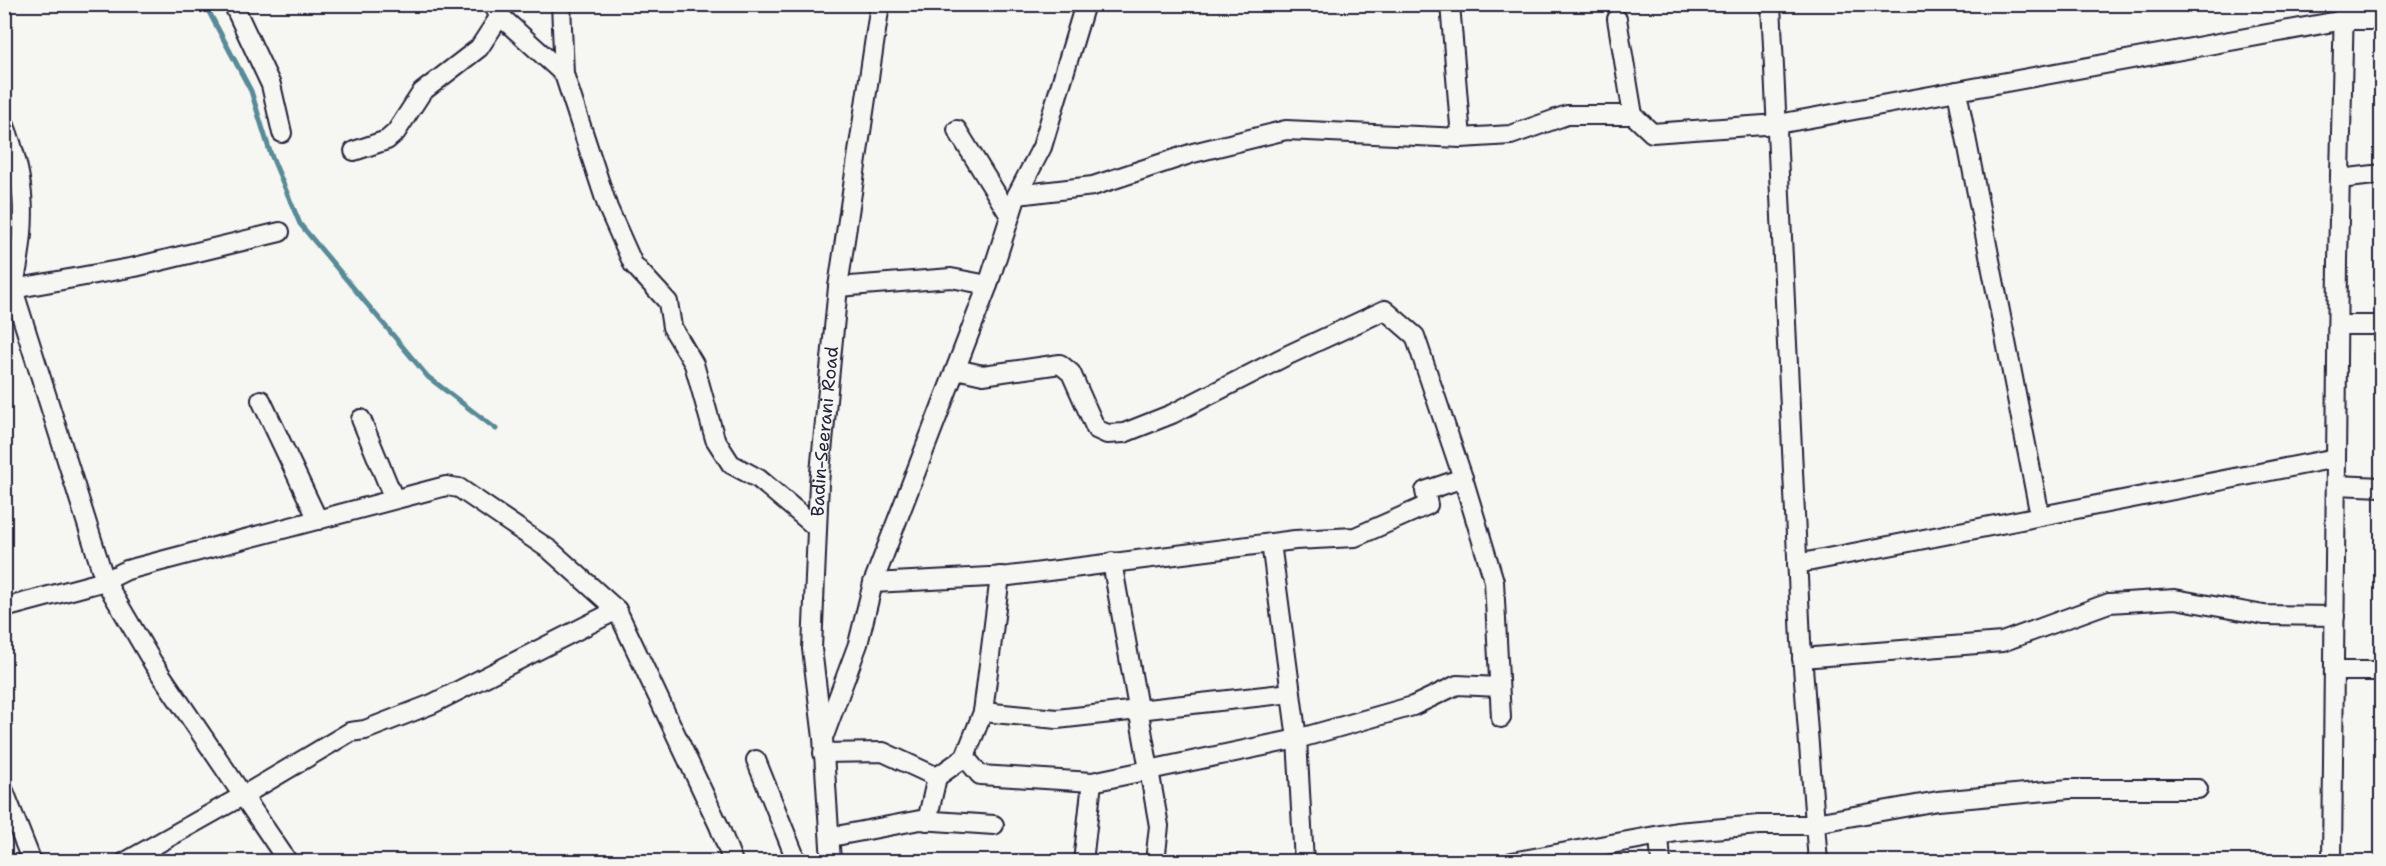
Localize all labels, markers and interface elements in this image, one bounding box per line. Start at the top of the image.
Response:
street label: Badin-Seerani Road [806,345,844,517]

